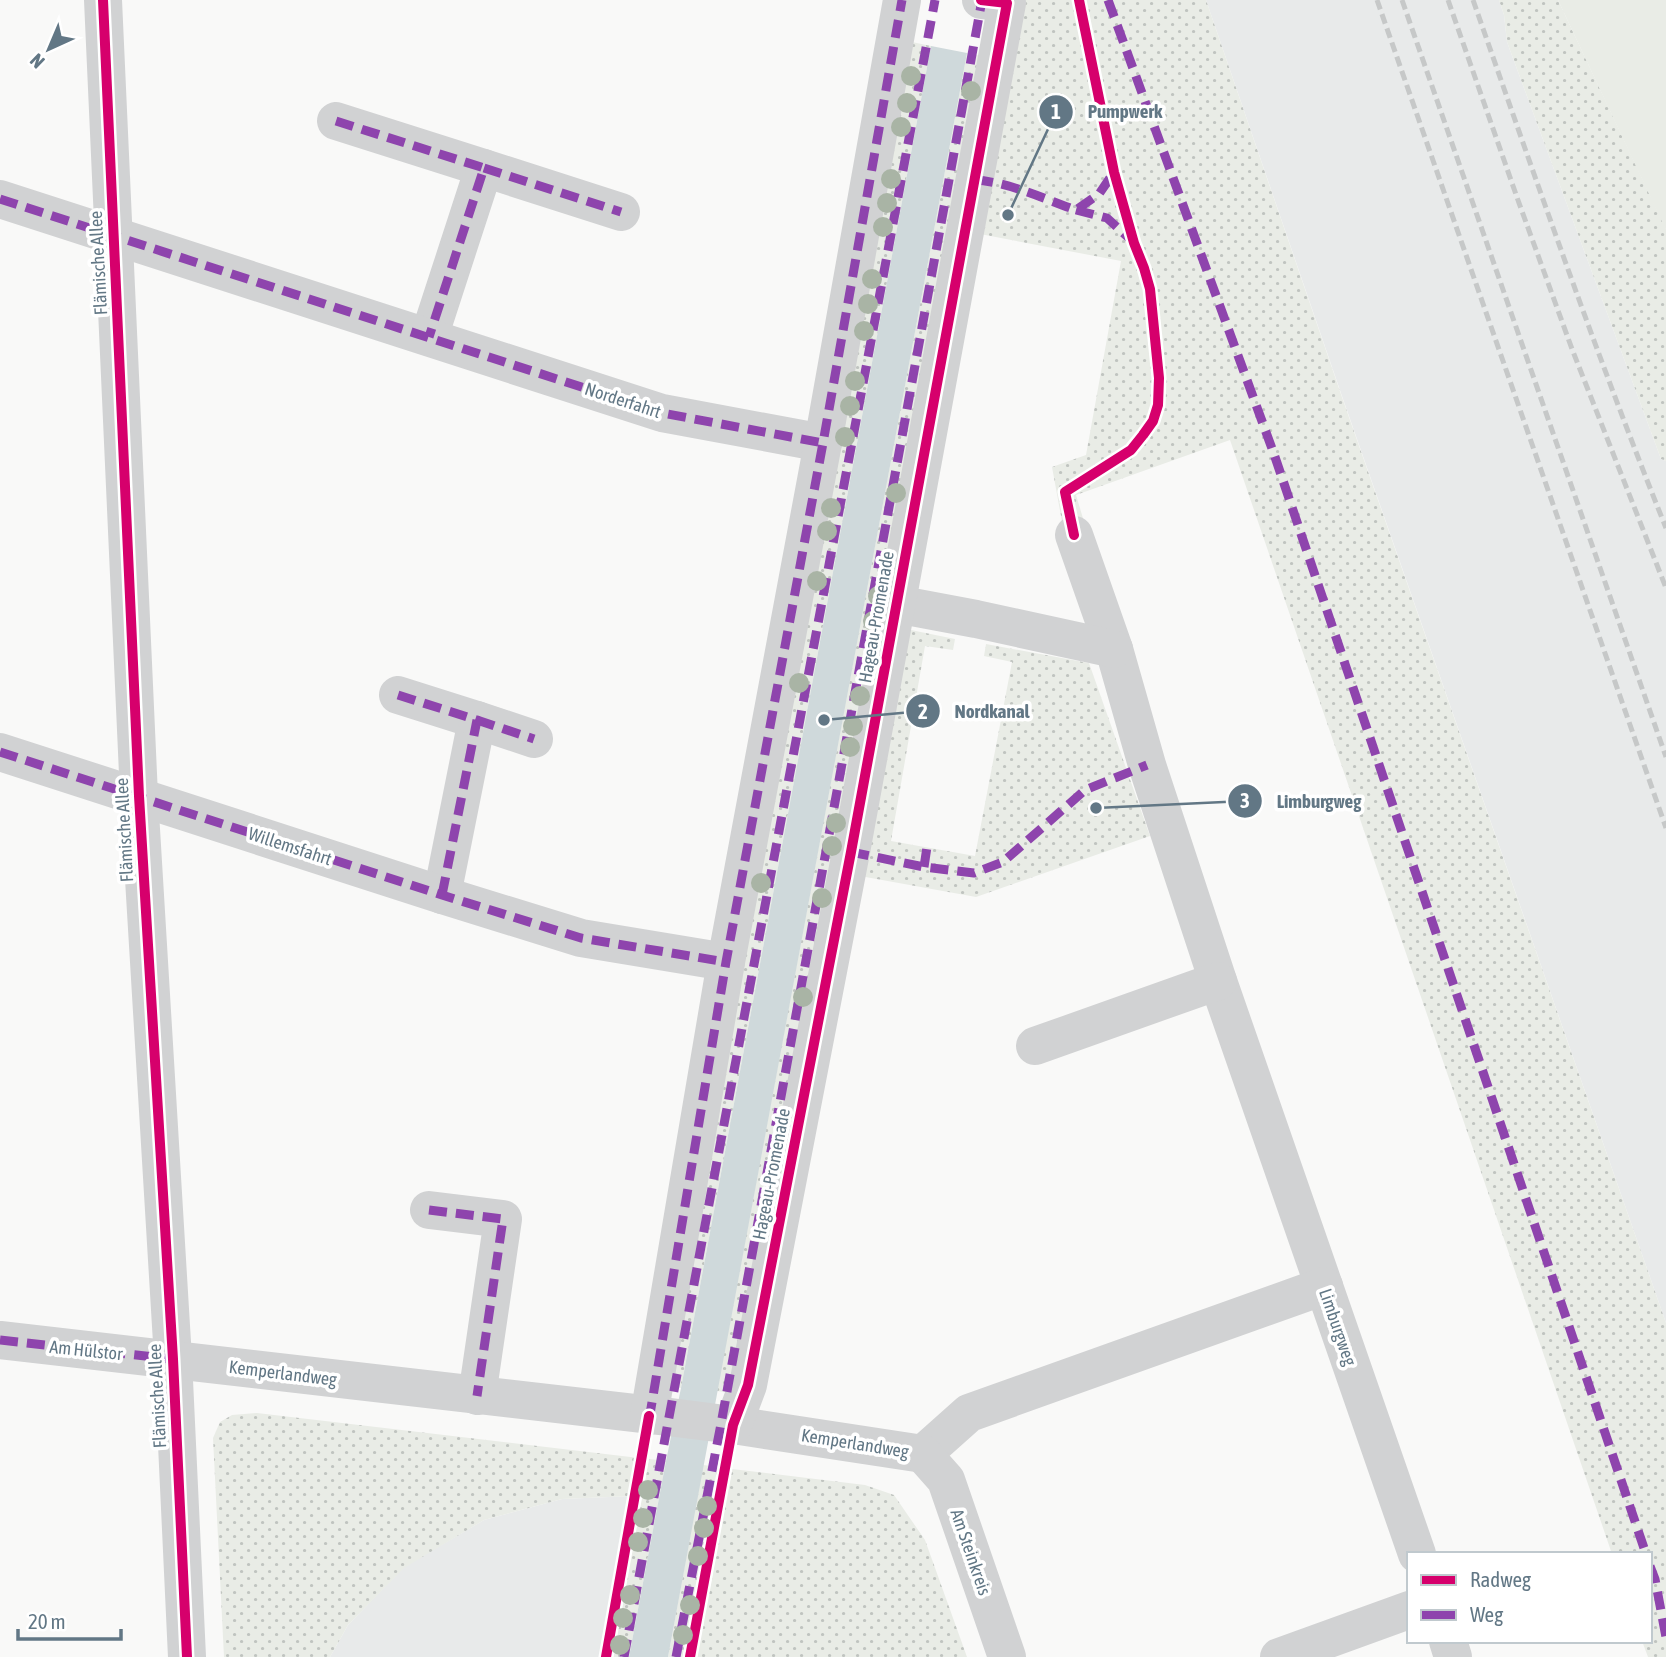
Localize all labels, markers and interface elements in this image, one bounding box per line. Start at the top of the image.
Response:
north arrow [14,14,84,84]
text: N [26,49,49,73]
callout: Pumpwerk [1039,92,1176,132]
text: 1 [1051,99,1061,123]
text: Pumpwerk [1088,100,1163,122]
street label: Flämische Allee [85,210,111,316]
street label: Norderfahrt [582,378,664,422]
street label: Hageau-Promenade [854,549,898,685]
callout: Nordkanal [905,691,1043,731]
text: 2 [918,699,928,723]
text: Nordkanal [954,700,1030,722]
street label: Flämische Allee [111,777,137,883]
callout: Limburgweg [1227,781,1375,821]
text: 3 [1240,788,1250,812]
text: Limburgweg [1277,790,1362,812]
street label: Willemsfahrt [246,823,334,869]
street label: Hageau-Promenade [748,1106,794,1242]
street label: Limburgweg [1315,1286,1361,1369]
street label: Am Hülstor [48,1336,124,1364]
street label: Flämische Allee [144,1343,170,1449]
street label: Kemperlandweg [228,1356,338,1390]
street label: Kemperlandweg [800,1424,910,1462]
street label: Am Steinkreis [946,1506,996,1598]
legend [1407,1552,1652,1643]
text: Radweg [1470,1567,1531,1591]
scale bar [18,1598,121,1642]
text: Weg [1470,1602,1503,1626]
text: 20 m [28,1609,66,1633]

